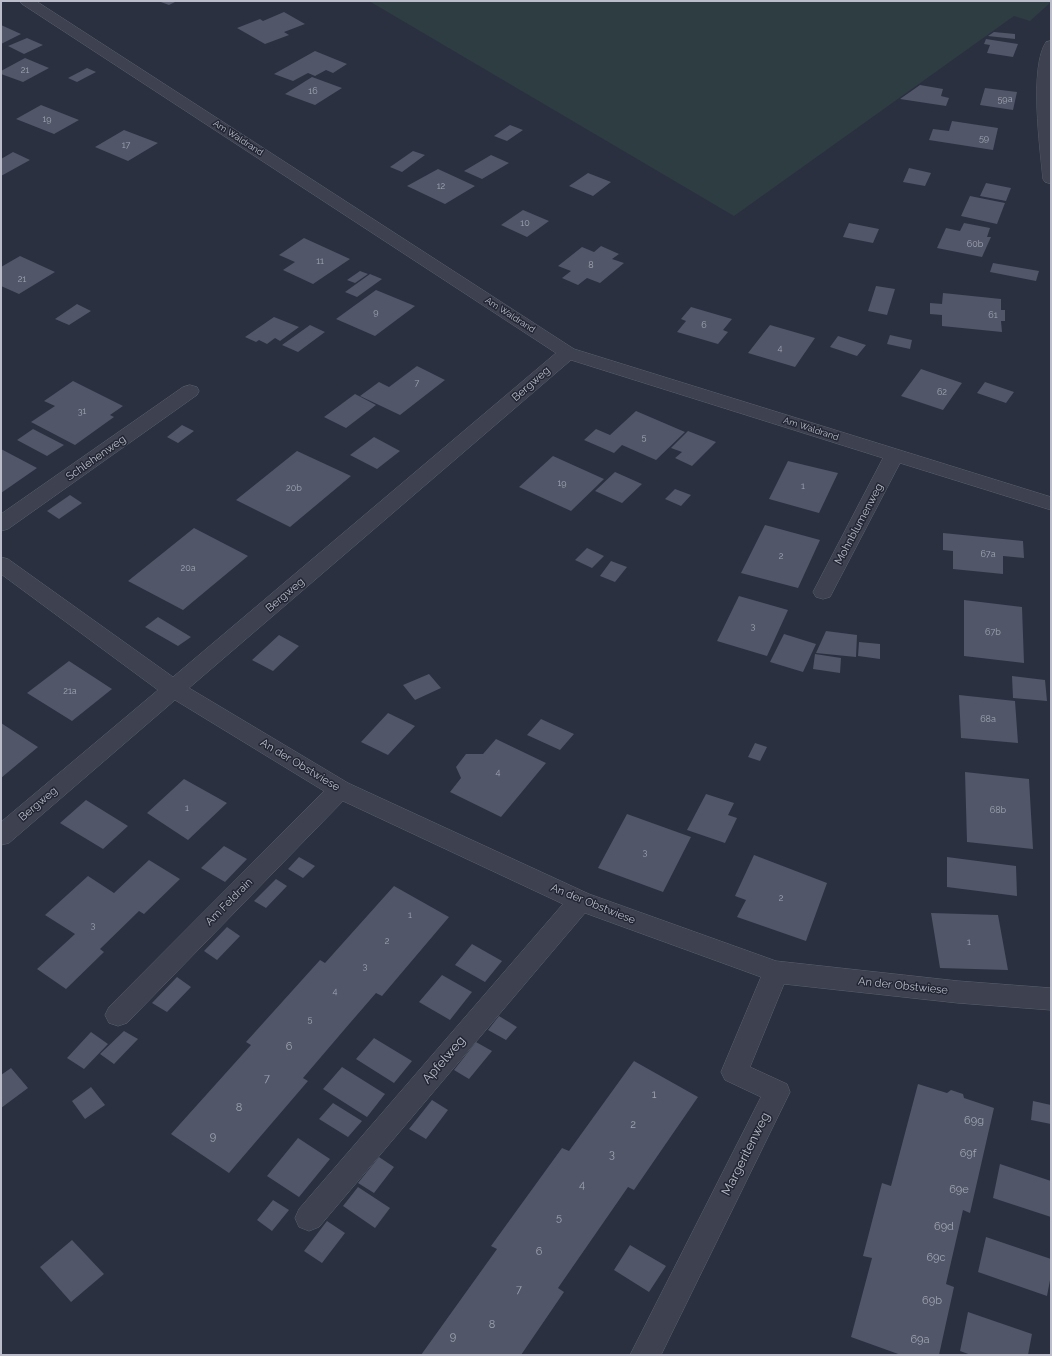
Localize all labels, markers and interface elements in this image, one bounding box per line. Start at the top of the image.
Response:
house number: 21 [21,65,29,75]
house number: 16 [308,86,318,96]
house number: 59a [997,94,1013,104]
house number: 19 [42,114,52,124]
street label: Am Waldrand [211,118,265,158]
house number: 59 [979,133,989,143]
house number: 17 [122,140,130,150]
house number: 12 [437,181,445,191]
house number: 10 [520,218,530,228]
house number: 60b [967,239,983,249]
house number: 11 [316,256,324,266]
house number: 8 [588,260,594,270]
house number: 21 [18,274,26,284]
street label: Am Waldrand [483,295,537,335]
house number: 9 [373,307,379,317]
house number: 61 [988,310,998,320]
house number: 6 [701,320,707,330]
house number: 4 [778,343,782,353]
street label: Bergweg [509,364,553,404]
house number: 7 [415,378,419,388]
house number: 62 [937,387,947,397]
house number: 31 [78,406,86,416]
street label: Am Waldrand [782,415,840,443]
house number: 5 [642,432,646,442]
street label: Schlehenweg [64,433,128,483]
house number: 19 [557,478,567,488]
house number: 1 [801,481,805,491]
street label: Mohnblumenweg [832,481,886,567]
house number: 20b [286,483,302,493]
house number: 67a [980,549,996,559]
house number: 2 [779,551,783,561]
house number: 20a [180,563,196,573]
street label: Bergweg [263,575,307,615]
house number: 3 [751,621,755,631]
house number: 67b [985,627,1001,637]
house number: 21a [63,686,77,696]
house number: 68a [980,714,996,724]
street label: An der Obstwiese [258,736,342,794]
house number: 4 [496,767,500,777]
street label: Bergweg [16,784,60,824]
house number: 1 [185,803,189,813]
house number: 68b [990,805,1006,815]
house number: 3 [643,847,647,857]
street label: Am Feldrain [203,876,255,928]
street label: An der Obstwiese [549,881,637,927]
house number: 2 [779,893,783,903]
house number: 1 [408,910,412,920]
house number: 3 [91,920,95,930]
house number: 2 [385,936,389,946]
house number: 1 [967,937,971,947]
house number: 3 [363,961,367,971]
street label: An der Obstwiese [857,975,949,997]
house number: 4 [333,986,337,996]
house number: 5 [308,1014,312,1024]
street label: Apfelweg [419,1033,469,1087]
house number: 6 [286,1040,292,1054]
house number: 7 [264,1072,270,1086]
house number: 1 [652,1088,656,1102]
house number: 8 [236,1101,242,1115]
street label: Margeritenweg [718,1110,774,1198]
house number: 69g [964,1114,984,1128]
house number: 2 [630,1118,636,1132]
house number: 9 [210,1130,216,1144]
house number: 69f [960,1147,976,1161]
house number: 3 [609,1148,615,1162]
house number: 4 [579,1178,585,1192]
house number: 69e [949,1183,969,1197]
house number: 5 [556,1211,562,1225]
house number: 69d [934,1220,954,1234]
house number: 6 [536,1245,542,1259]
house number: 69c [926,1251,946,1265]
house number: 7 [516,1283,522,1297]
house number: 69b [922,1294,942,1308]
house number: 8 [489,1318,495,1332]
house number: 9 [450,1330,456,1344]
house number: 69a [910,1333,930,1347]

